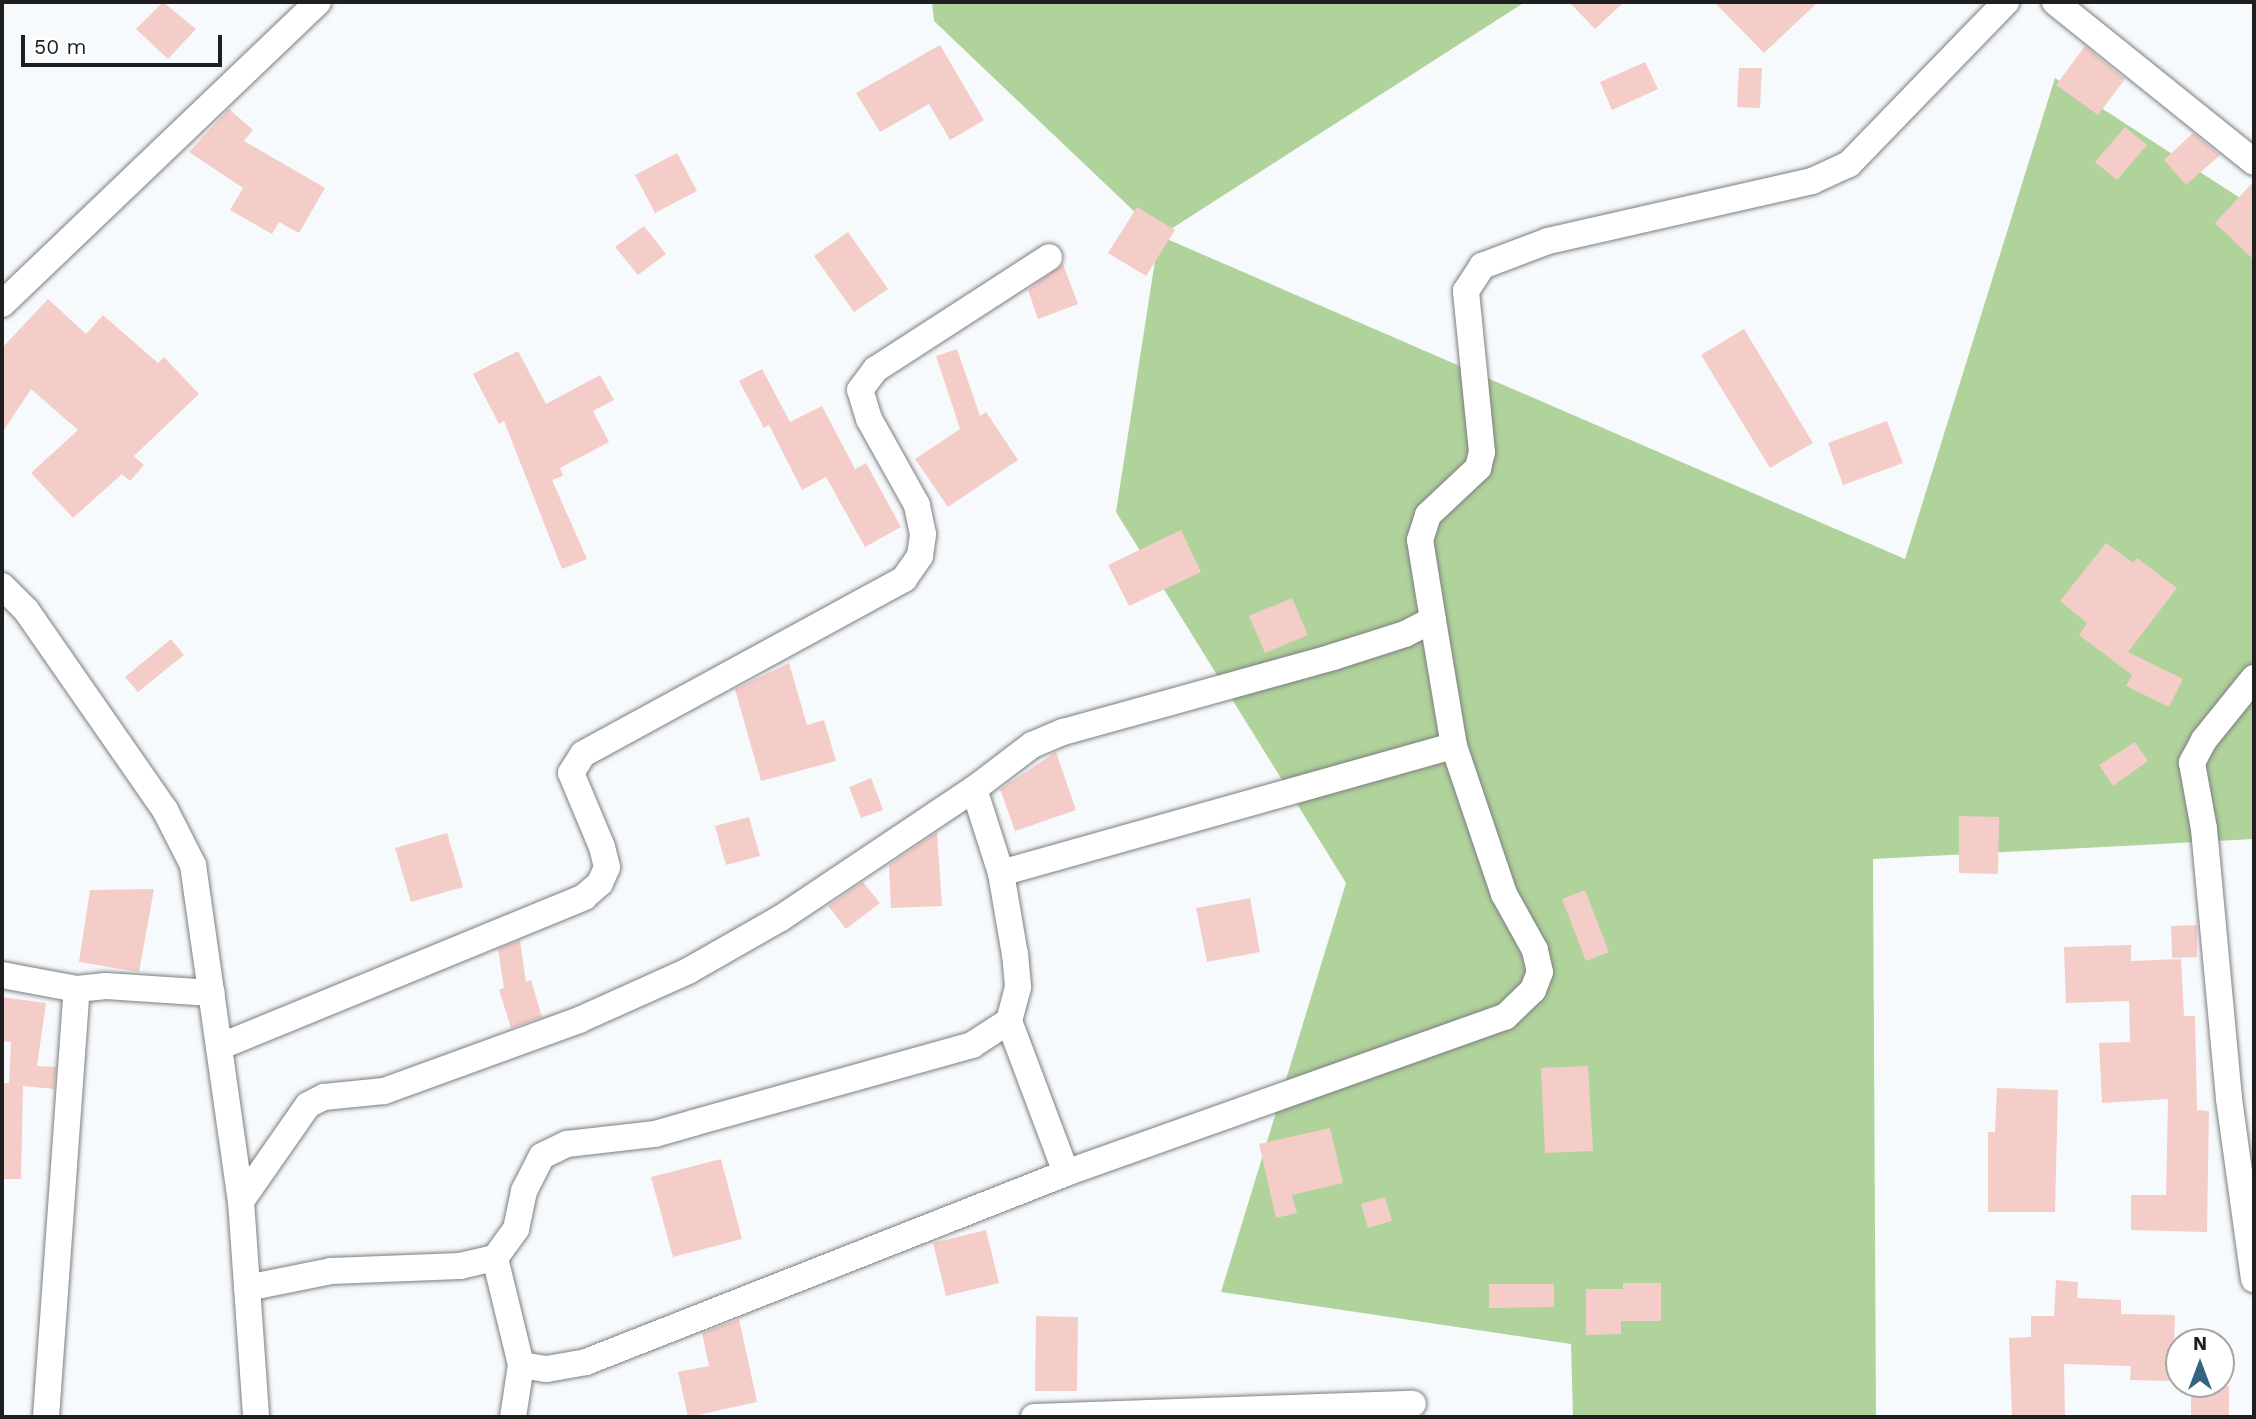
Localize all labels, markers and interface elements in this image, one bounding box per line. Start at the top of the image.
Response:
scale bar [24,21,226,65]
text: 50 m [34,34,86,59]
north arrow [2165,1328,2235,1398]
text: N [2193,1332,2207,1355]

